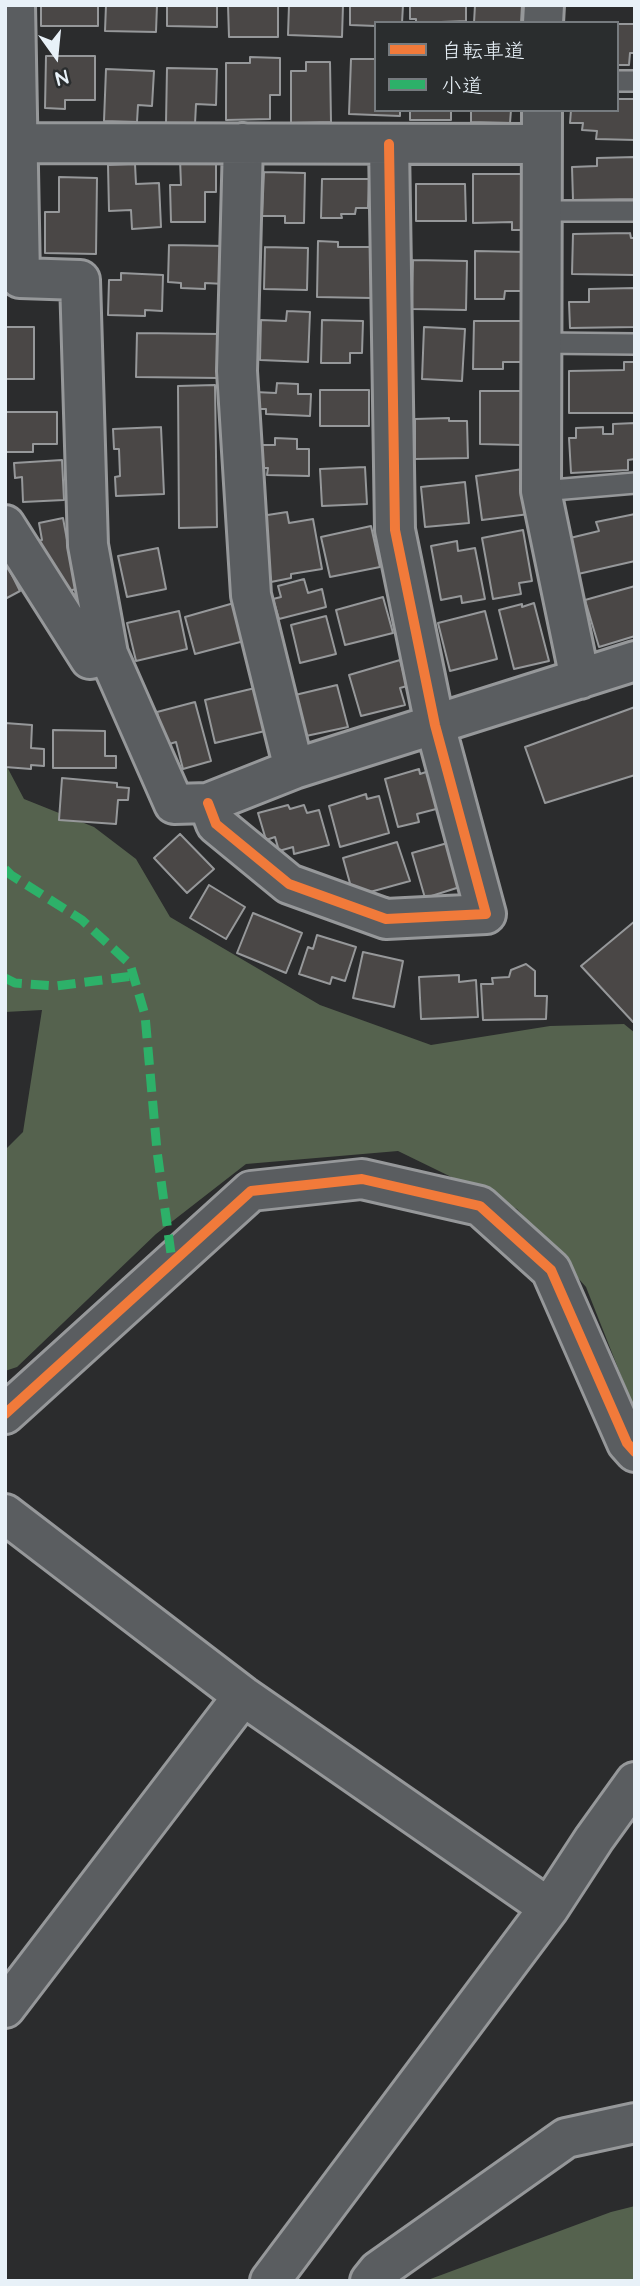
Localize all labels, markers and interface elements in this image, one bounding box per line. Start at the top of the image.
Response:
north arrow [21,21,91,91]
legend [374,21,619,112]
text: 自転車道 [441,37,525,66]
text: N [52,62,71,91]
text: 小道 [441,72,483,101]

